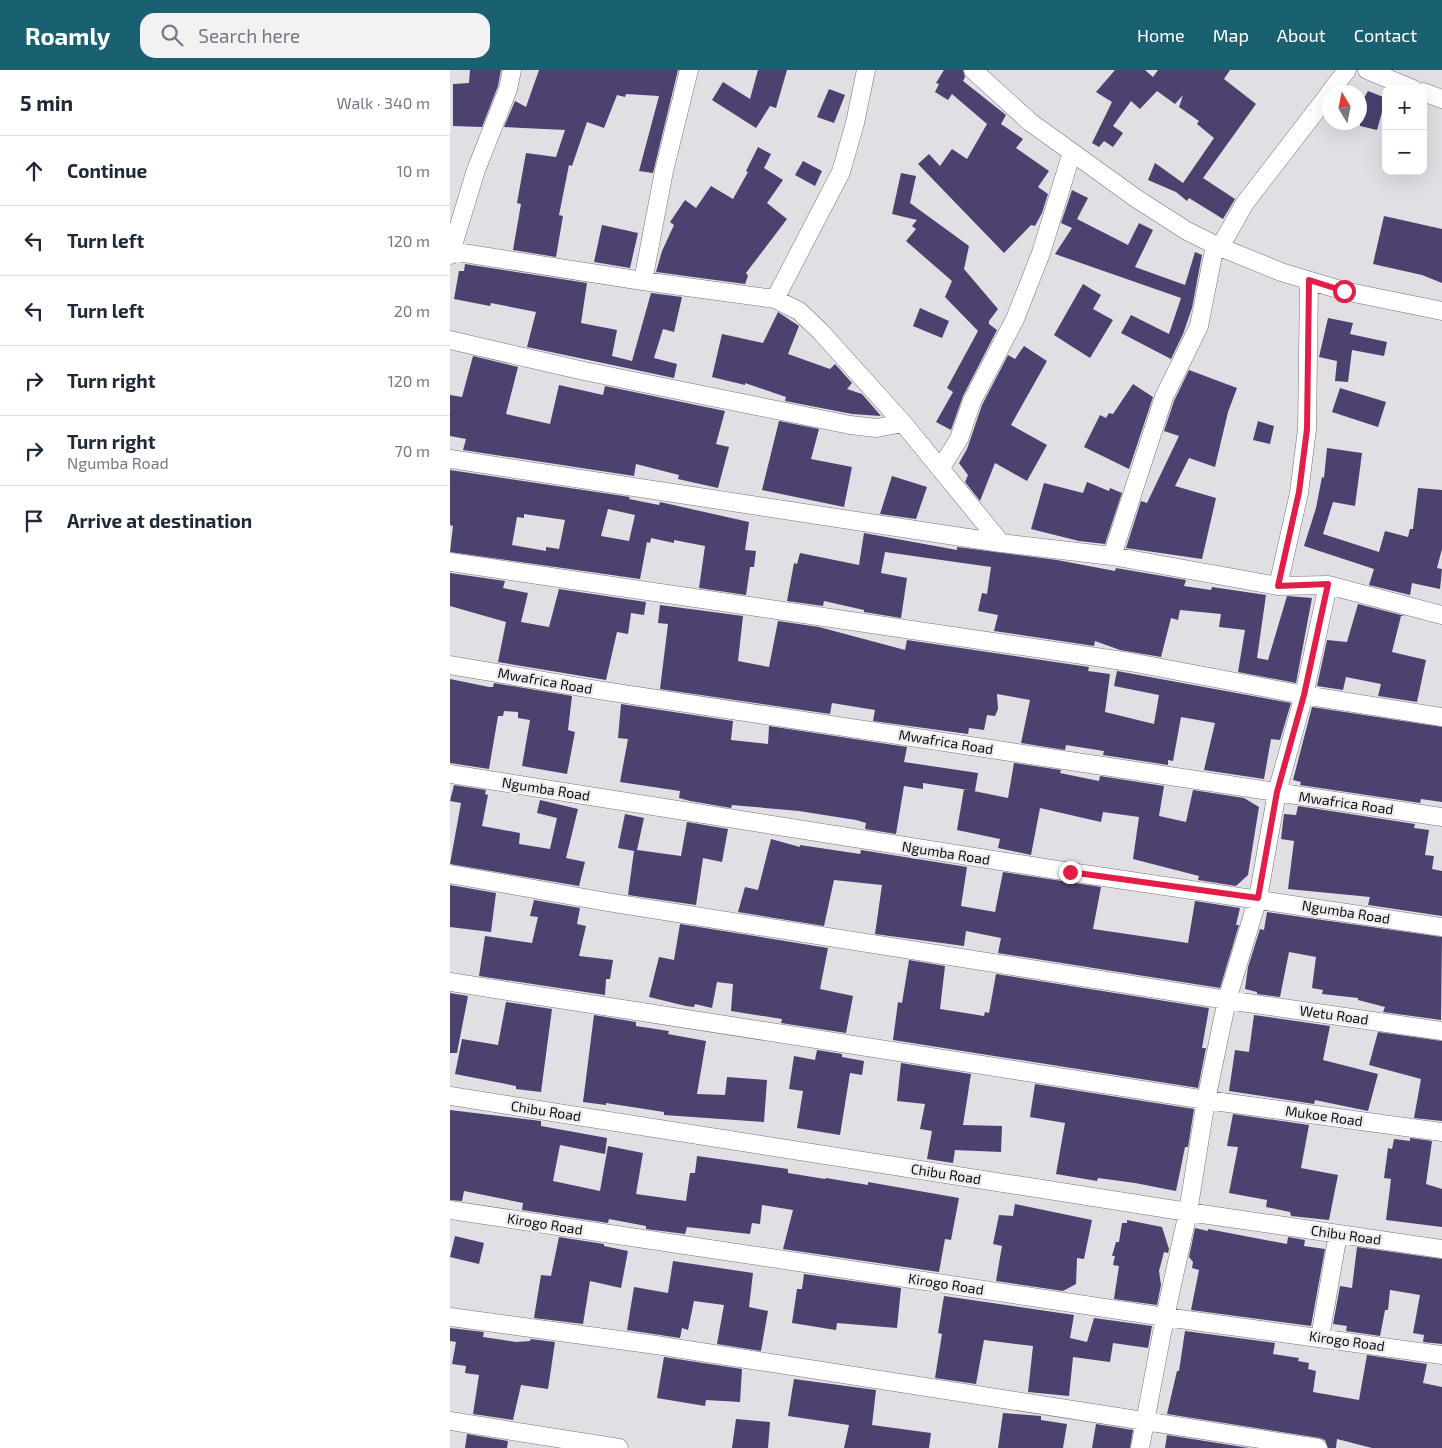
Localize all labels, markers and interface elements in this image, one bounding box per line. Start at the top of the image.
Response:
search box [140,13,490,58]
text: Roamly [25,21,110,50]
icon: search [158,21,186,49]
text: Search here [198,24,300,47]
text: Home [1137,24,1185,46]
text: Map [1213,24,1249,46]
text: About [1277,24,1326,46]
text: Contact [1354,24,1417,46]
north arrow [1322,85,1367,130]
map controls [1382,85,1427,175]
button: + [1382,85,1427,130]
text: 5 min [20,90,73,115]
text: Walk · 340 m [337,93,430,112]
button: − [1382,130,1427,175]
icon: ahead [20,157,48,185]
text: Continue [67,159,147,182]
text: 10 m [396,161,430,180]
icon: left [20,227,48,255]
text: Turn left [67,229,144,252]
text: 120 m [387,231,430,250]
route start [1333,280,1356,303]
icon: left [20,297,48,325]
text: Turn left [67,299,144,322]
text: 20 m [394,301,430,320]
icon: right [20,367,48,395]
text: Turn right [67,369,155,392]
text: 120 m [387,371,430,390]
text: Turn right [67,430,155,453]
icon: right [20,437,48,465]
text: 70 m [395,441,430,460]
text: Ngumba Road [67,453,169,472]
icon: arrive [20,507,48,535]
text: Arrive at destination [67,509,252,532]
street label: Mwafrica Road [496,664,594,697]
street label: Mwafrica Road [897,726,995,757]
street label: Ngumba Road [501,773,591,804]
street label: Mwafrica Road [1297,787,1395,818]
street label: Ngumba Road [901,837,991,868]
route end [1059,861,1082,884]
street label: Ngumba Road [1301,896,1391,927]
street label: Wetu Road [1299,1001,1370,1028]
street label: Chibu Road [510,1097,582,1124]
street label: Mukoe Road [1284,1102,1364,1129]
street label: Chibu Road [910,1160,982,1187]
street label: Kirogo Road [506,1209,584,1238]
street label: Chibu Road [1310,1221,1382,1248]
street label: Kirogo Road [907,1269,985,1298]
street label: Kirogo Road [1308,1327,1386,1354]

